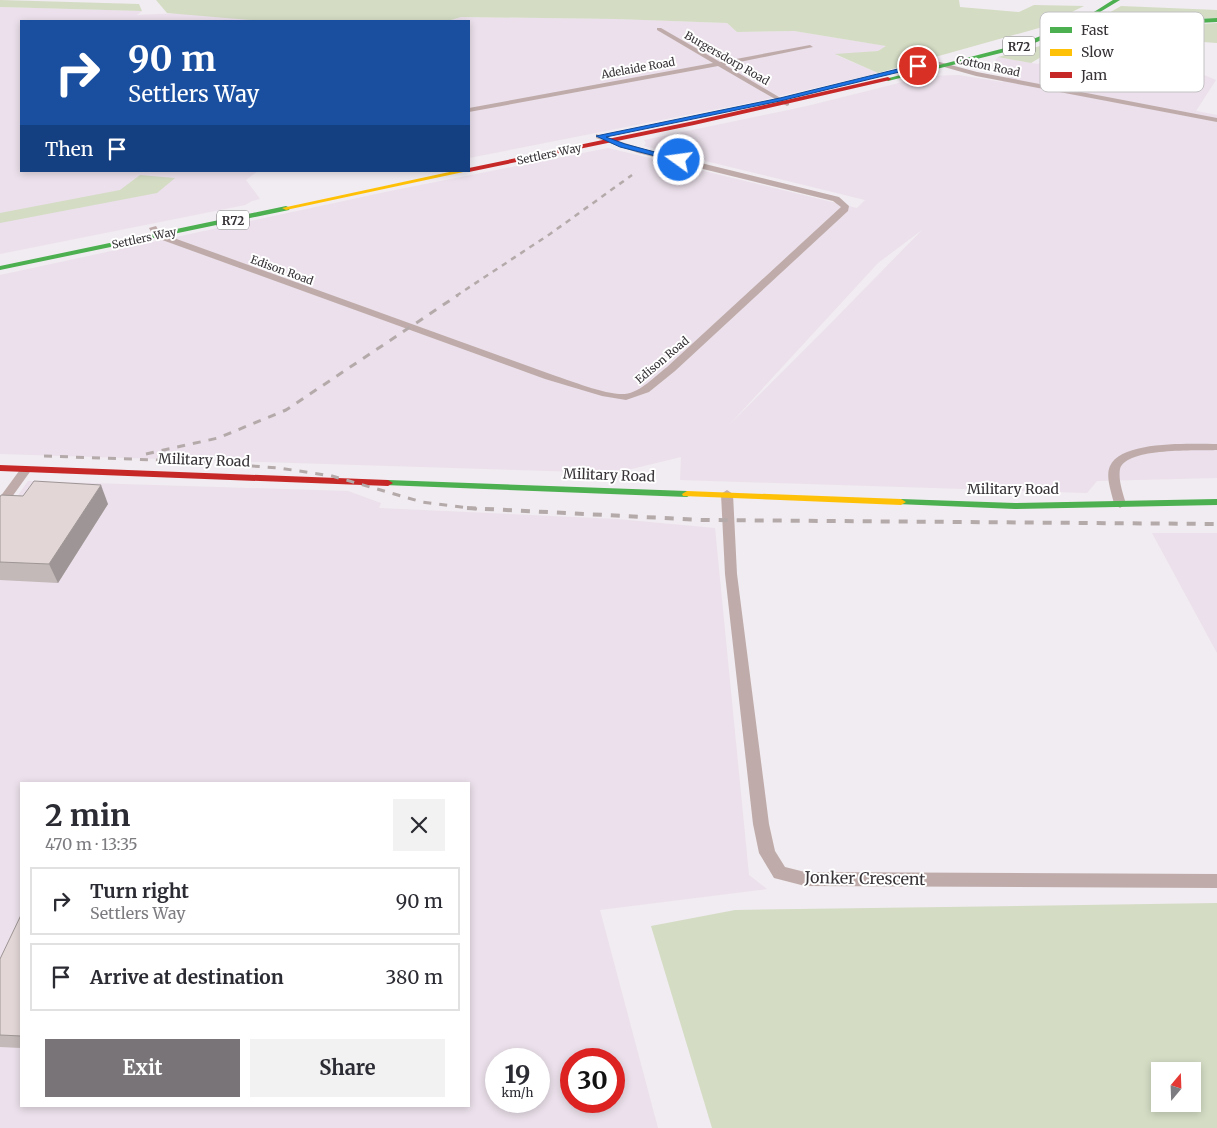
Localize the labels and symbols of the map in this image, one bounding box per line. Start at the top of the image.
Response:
legend [1040,12,1204,92]
text: Fast [1081,21,1109,39]
street label: Burgersdorp Road [682,28,772,88]
road number: R72 [1003,36,1035,56]
text: Slow [1081,43,1114,61]
pin [897,45,939,87]
street label: Cotton Road [955,52,1022,80]
street label: Adelaide Road [599,55,676,82]
text: Jam [1080,66,1107,84]
position arrow [652,133,704,185]
street label: Settlers Way [515,140,583,168]
road number: R72 [217,210,249,230]
street label: Settlers Way [110,224,178,252]
street label: Edison Road [249,252,316,288]
street label: Edison Road [632,333,692,386]
street label: Military Road [158,449,251,471]
street label: Military Road [563,464,656,486]
street label: Military Road [967,480,1060,498]
street label: Jonker Crescent [803,867,926,889]
speed limit sign: 30 [560,1048,625,1113]
north arrow [1151,1062,1201,1112]

